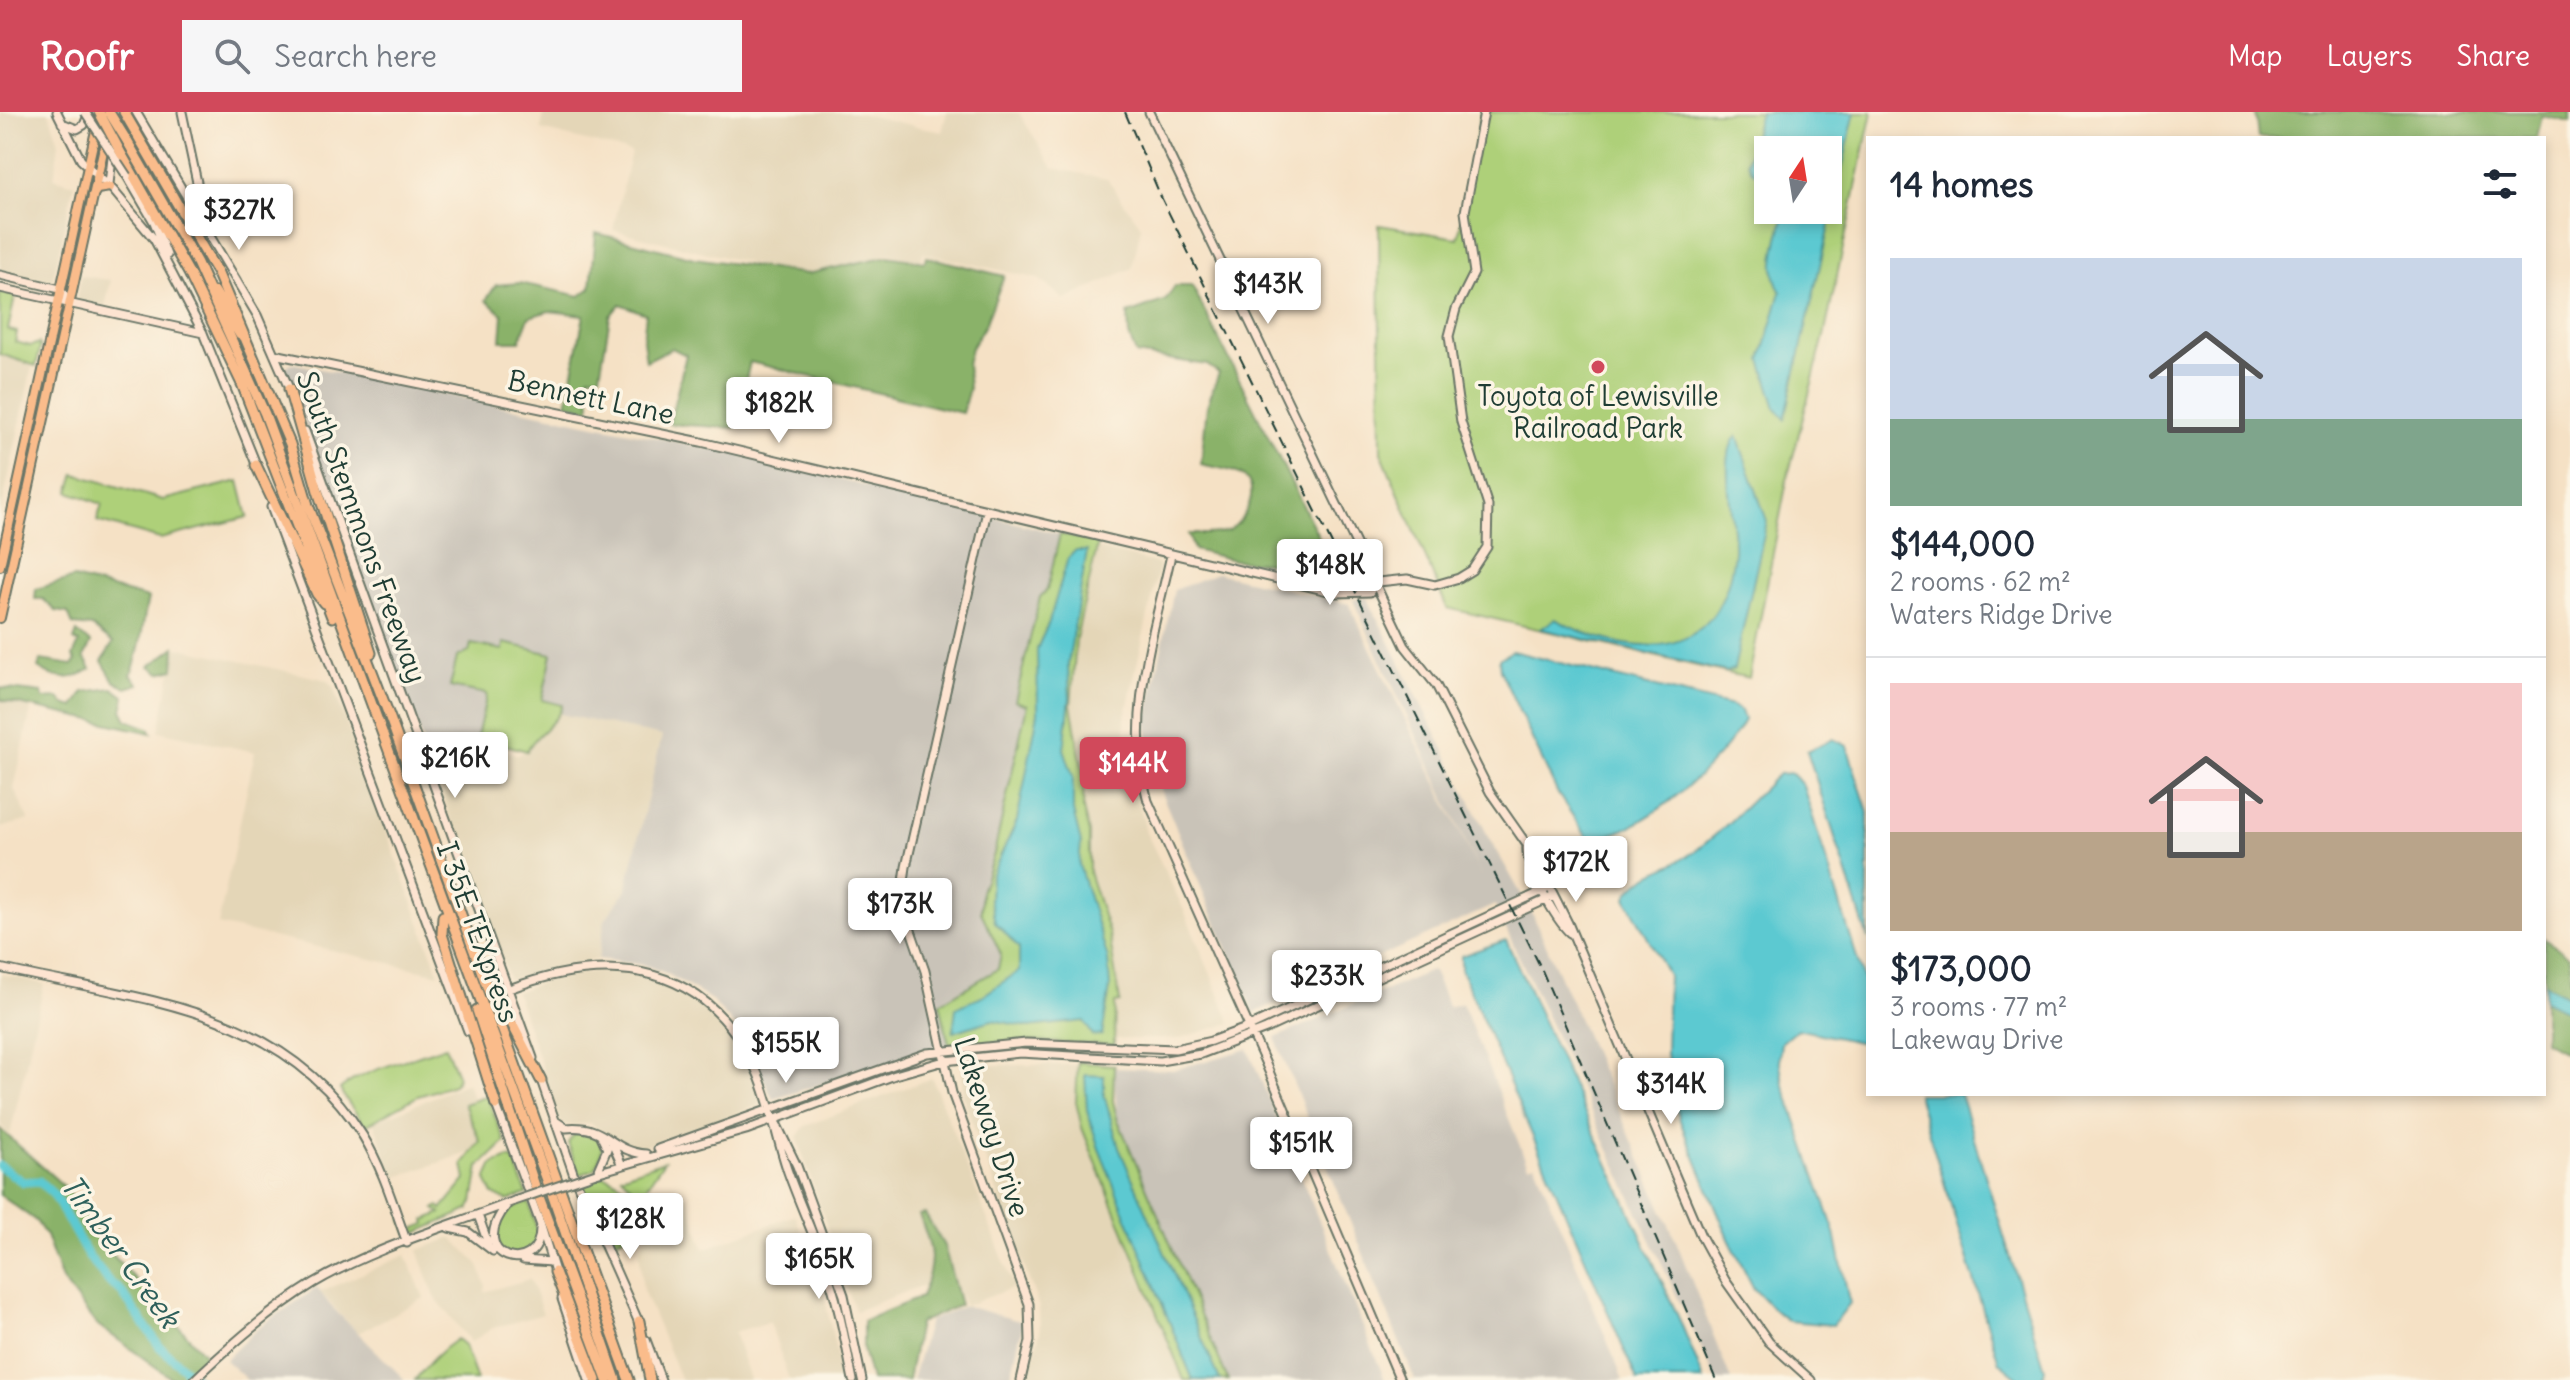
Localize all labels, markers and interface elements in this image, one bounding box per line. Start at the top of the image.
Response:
search box [182,20,742,92]
text: Roofr [40,33,134,80]
icon: search [210,34,254,78]
text: Search here [274,37,437,75]
text: Map [2228,38,2283,74]
text: Layers [2327,38,2413,74]
text: Share [2457,38,2530,74]
north arrow [1754,136,1842,224]
map controls [1754,136,1842,224]
icon: filters [2478,162,2522,206]
text: 14 homes [1890,163,2034,206]
pin: $327K [183,184,295,252]
text: $327K [203,193,275,226]
pin: $143K [1212,258,1324,326]
text: $143K [1233,267,1303,300]
icon: home [2134,310,2278,454]
marker: Toyota of Lewisville Railroad Park [1589,358,1607,376]
street label: Bennett Lane [505,362,677,432]
street label: South Stemmons Freeway [289,366,435,688]
pin: $182K [723,377,835,445]
place label: Toyota of Lewisville Railroad Park [1477,378,1719,446]
text: $182K [744,386,814,419]
text: $144,000 [1890,522,2035,565]
pin: $148K [1274,539,1386,607]
text: $148K [1295,548,1365,581]
text: 2 rooms · 62 m² [1890,565,2071,598]
text: Waters Ridge Drive [1890,598,2113,631]
pin: $216K [399,732,511,800]
icon: home [2134,735,2278,879]
pin: $144K [1077,737,1189,805]
text: $216K [420,741,490,774]
text: $144K [1098,746,1168,779]
pin: $172K [1520,836,1632,904]
street label: I 35E TEXpress [429,837,527,1027]
text: $172K [1542,845,1610,878]
pin: $173K [844,878,956,946]
text: $173K [866,887,934,920]
text: $173,000 [1890,947,2032,990]
pin: $233K [1271,950,1383,1018]
text: $233K [1290,959,1364,992]
text: 3 rooms · 77 m² [1890,990,2068,1023]
pin: $155K [730,1017,842,1085]
text: Lakeway Drive [1890,1023,2063,1056]
text: $155K [751,1026,821,1059]
street label: Lakeway Drive [946,1033,1038,1221]
pin: $314K [1615,1058,1727,1126]
text: $314K [1636,1067,1706,1100]
pin: $151K [1245,1117,1357,1185]
text: $151K [1268,1126,1334,1159]
water label: Timber Creek [53,1167,190,1336]
pin: $128K [574,1193,686,1261]
text: $128K [595,1202,665,1235]
pin: $165K [763,1233,875,1301]
text: $165K [784,1242,854,1275]

